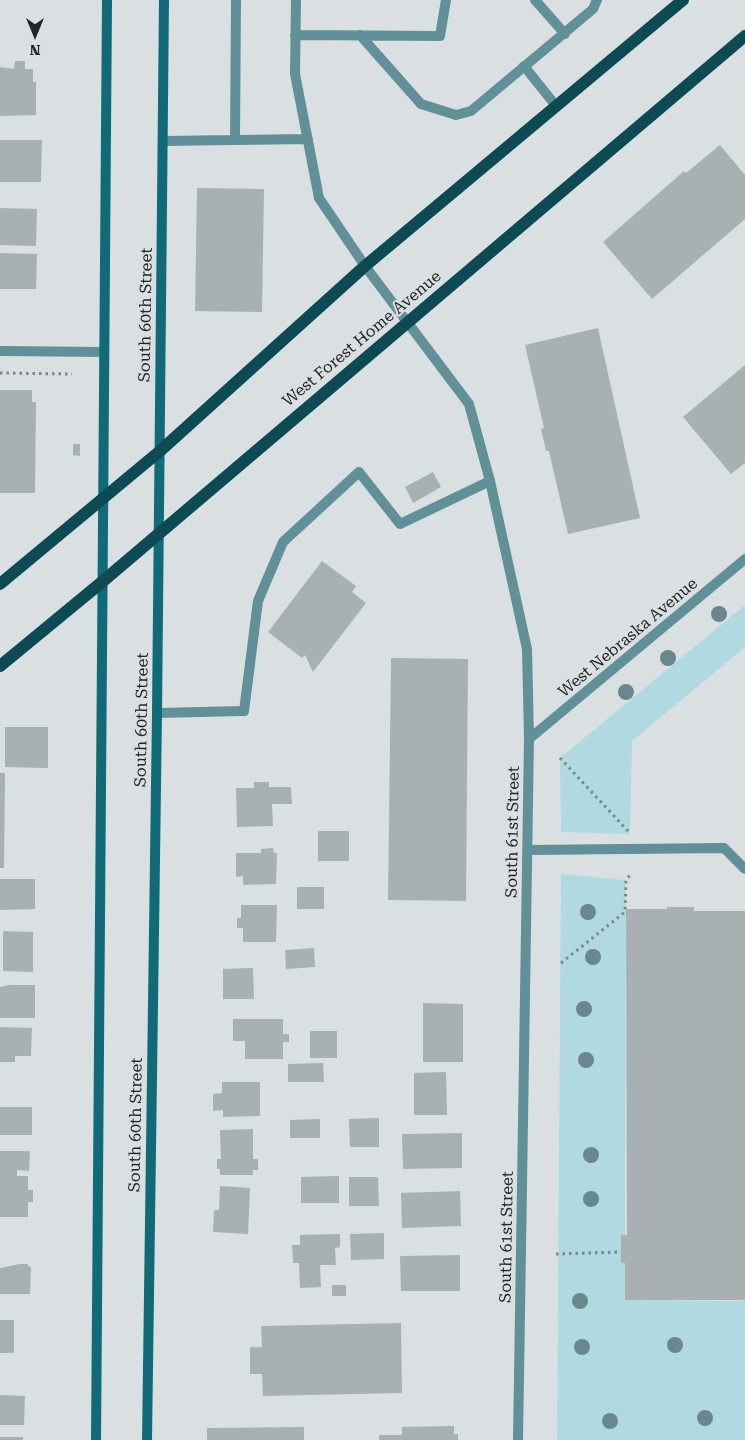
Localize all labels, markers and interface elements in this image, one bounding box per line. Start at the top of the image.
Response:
north arrow [10,10,60,60]
text: N [30,42,40,58]
street label: South 60th Street [135,248,157,382]
street label: West Forest Home Avenue [279,267,445,411]
street label: West Nebraska Avenue [554,574,702,702]
street label: South 60th Street [131,653,153,787]
street label: South 61st Street [502,766,524,898]
street label: South 60th Street [125,1058,147,1192]
street label: South 61st Street [496,1171,518,1303]

